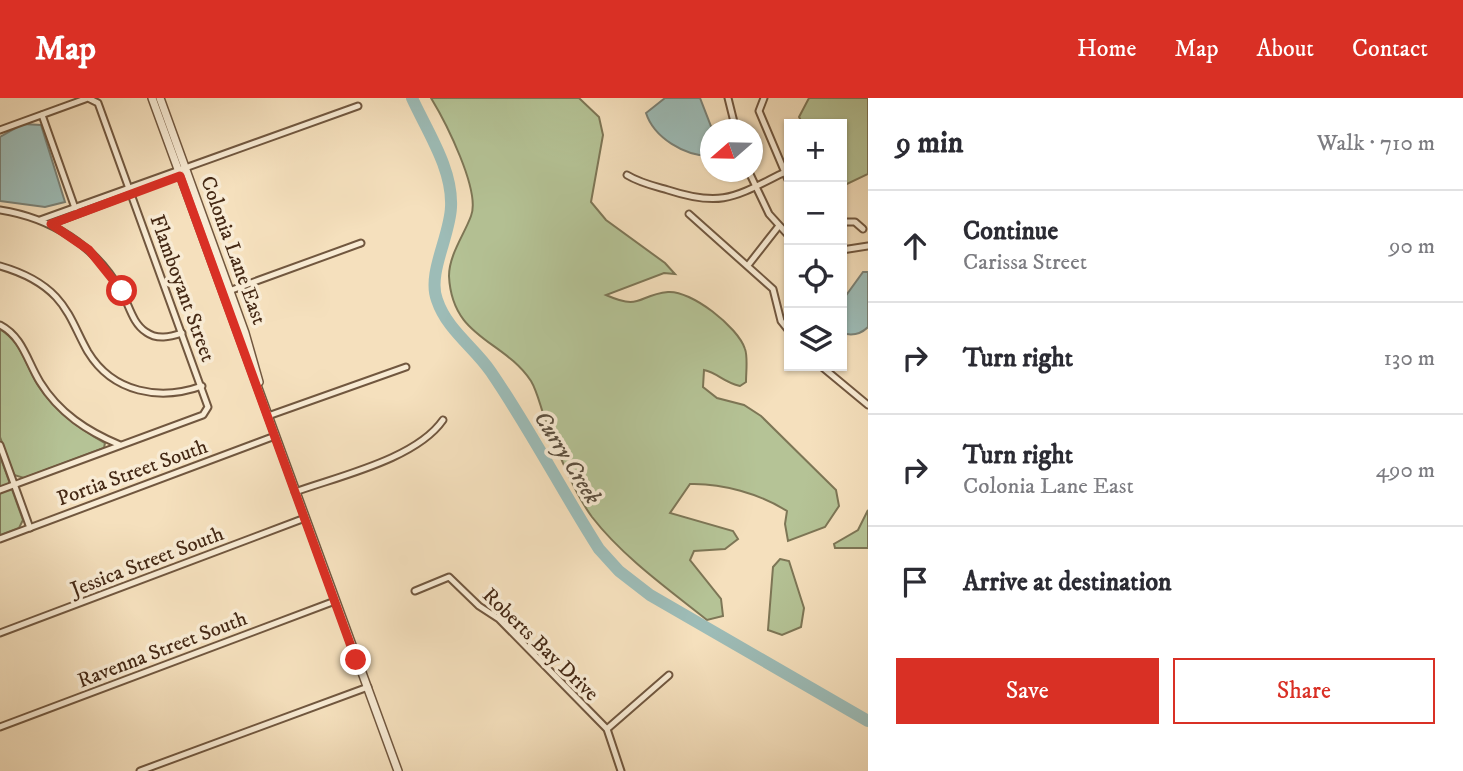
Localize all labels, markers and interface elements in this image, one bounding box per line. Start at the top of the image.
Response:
text: Map [35,29,96,70]
text: Home [1077,34,1136,64]
text: Map [1174,34,1219,64]
text: About [1257,34,1314,64]
text: Contact [1352,34,1428,64]
north arrow [700,119,763,182]
map controls [784,119,847,371]
button: + [784,119,847,182]
text: 9 min [896,125,963,162]
text: Walk · 710 m [1317,129,1435,158]
street label: Colonia Lane East [194,173,272,328]
button: − [784,182,847,245]
street label: Flamboyant Street [143,211,221,366]
text: Continue [963,215,1058,248]
icon: ahead [896,227,934,265]
text: 90 m [1389,232,1435,261]
button: locate [784,245,847,308]
text: Carissa Street [963,248,1087,277]
route start [106,275,137,306]
button: layers [784,308,847,371]
icon: right [896,339,934,377]
text: Turn right [963,342,1073,375]
text: 130 m [1383,344,1435,373]
water label: Curry Creek [527,406,607,510]
street label: Portia Street South [53,434,211,512]
text: Turn right [963,439,1073,472]
icon: right [896,451,934,489]
text: 490 m [1376,456,1435,485]
text: Colonia Lane East [963,472,1134,501]
street label: Jessica Street South [65,521,228,604]
icon: arrive [896,563,934,601]
text: Arrive at destination [963,566,1172,599]
street label: Roberts Bay Drive [477,583,604,707]
street label: Ravenna Street South [74,606,251,694]
route end [340,644,371,675]
button: Save [896,658,1159,724]
button: Share [1173,658,1435,724]

